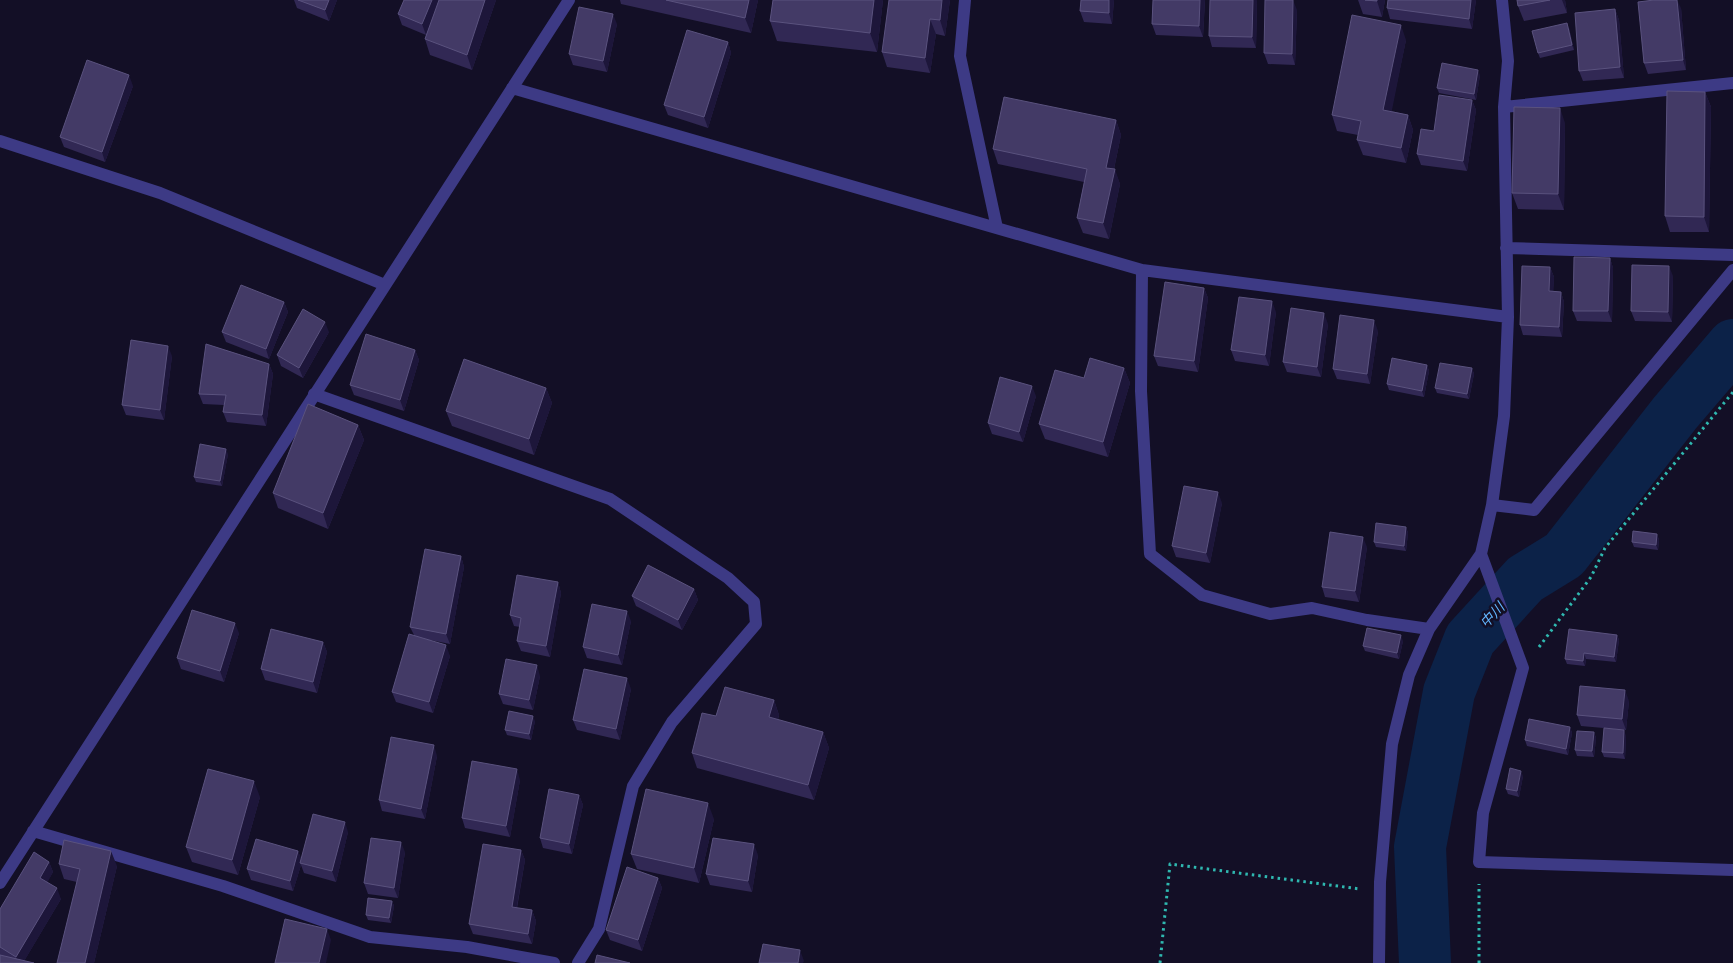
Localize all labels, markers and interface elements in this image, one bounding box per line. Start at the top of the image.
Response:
water label: 中川 [1476,597,1509,631]

